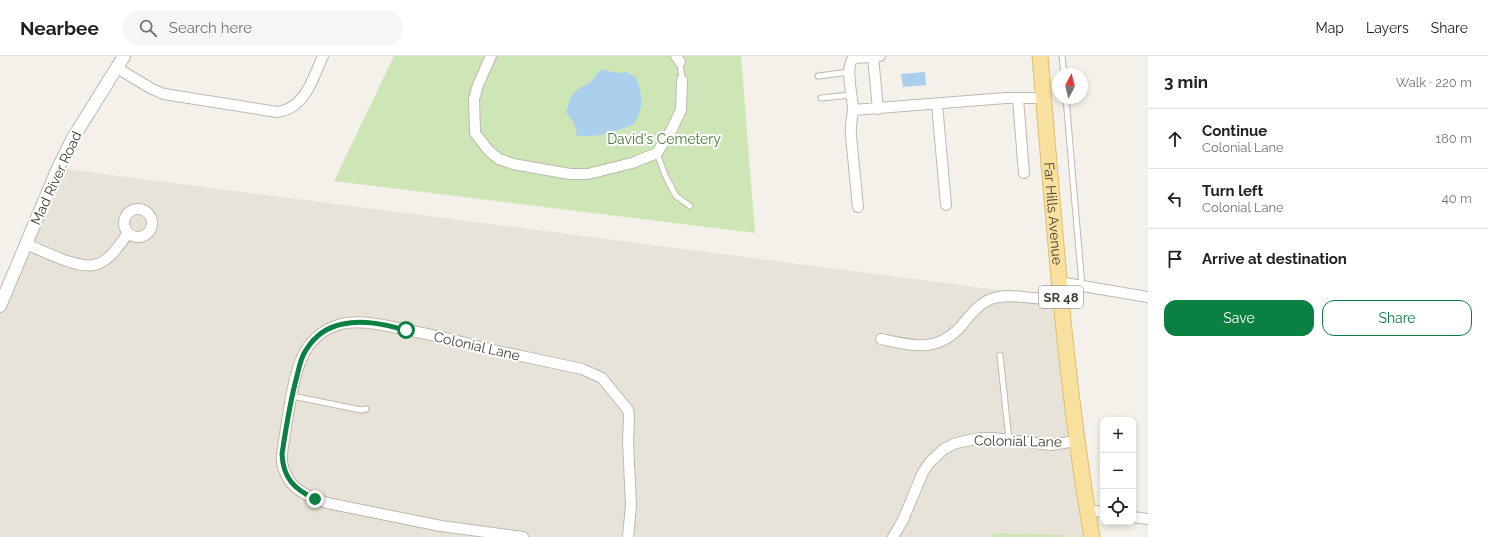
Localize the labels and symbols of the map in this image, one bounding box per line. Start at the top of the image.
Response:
north arrow [1052,68,1088,104]
street label: Mad River Road [27,129,85,227]
park label: David's Cemetery [607,131,721,147]
street label: Far Hills Avenue [1041,161,1066,266]
road number: SR 48 [1039,286,1083,308]
route start [397,321,415,339]
street label: Colonial Lane [432,328,522,364]
street label: Colonial Lane [974,432,1062,450]
route end [306,490,324,508]

